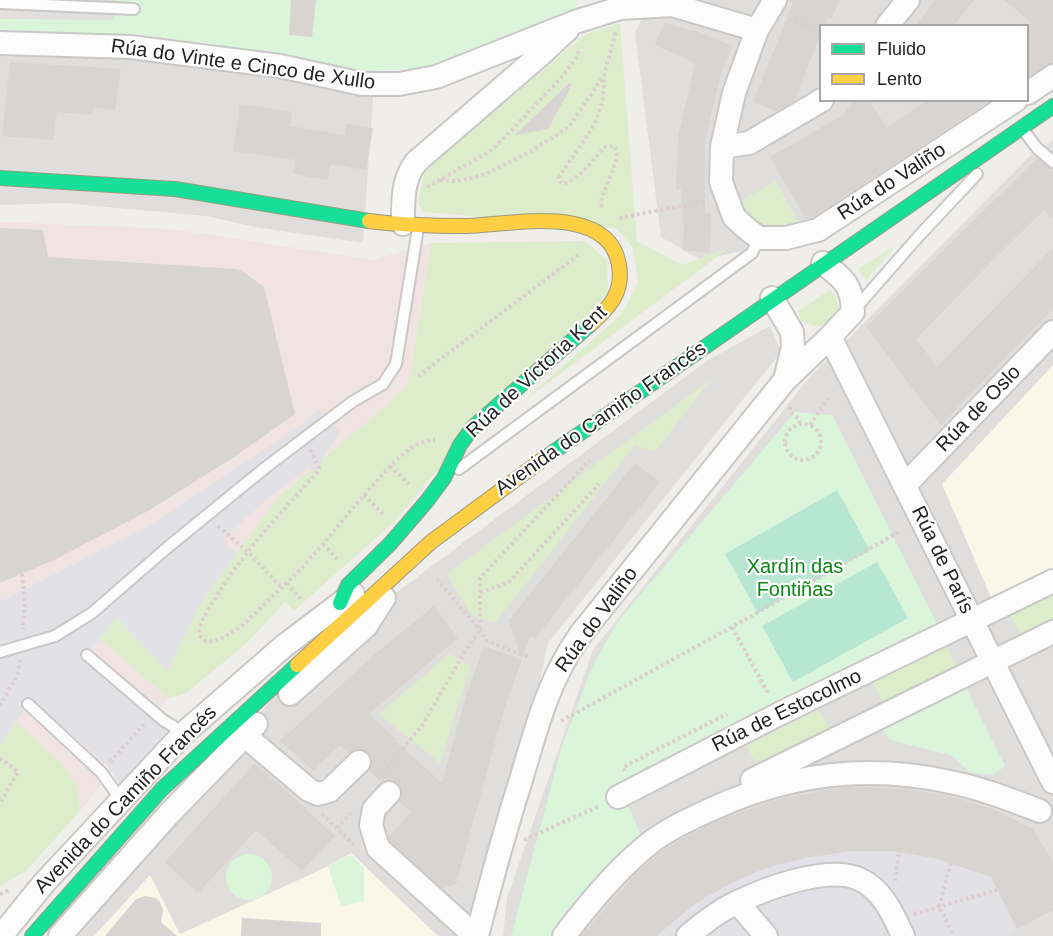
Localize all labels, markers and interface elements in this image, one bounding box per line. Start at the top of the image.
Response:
legend [819,24,1029,102]
street label: Rúa do Vinte e Cinco de Xullo [109,35,377,95]
text: Fluido [877,39,926,59]
text: Lento [877,69,922,89]
street label: Rúa do Valiño [833,138,951,226]
street label: Rúa de Victoria Kent [462,301,612,443]
street label: Avenida do Camiño Francés [491,337,711,501]
street label: Rúa de Oslo [932,361,1026,457]
street label: Rúa de París [906,502,978,618]
park label: Xardín das Fontiñas [747,555,843,602]
street label: Rúa do Valiño [551,563,643,677]
street label: Rúa de Estocolmo [708,664,866,758]
street label: Avenida do Camiño Francés [30,701,222,899]

